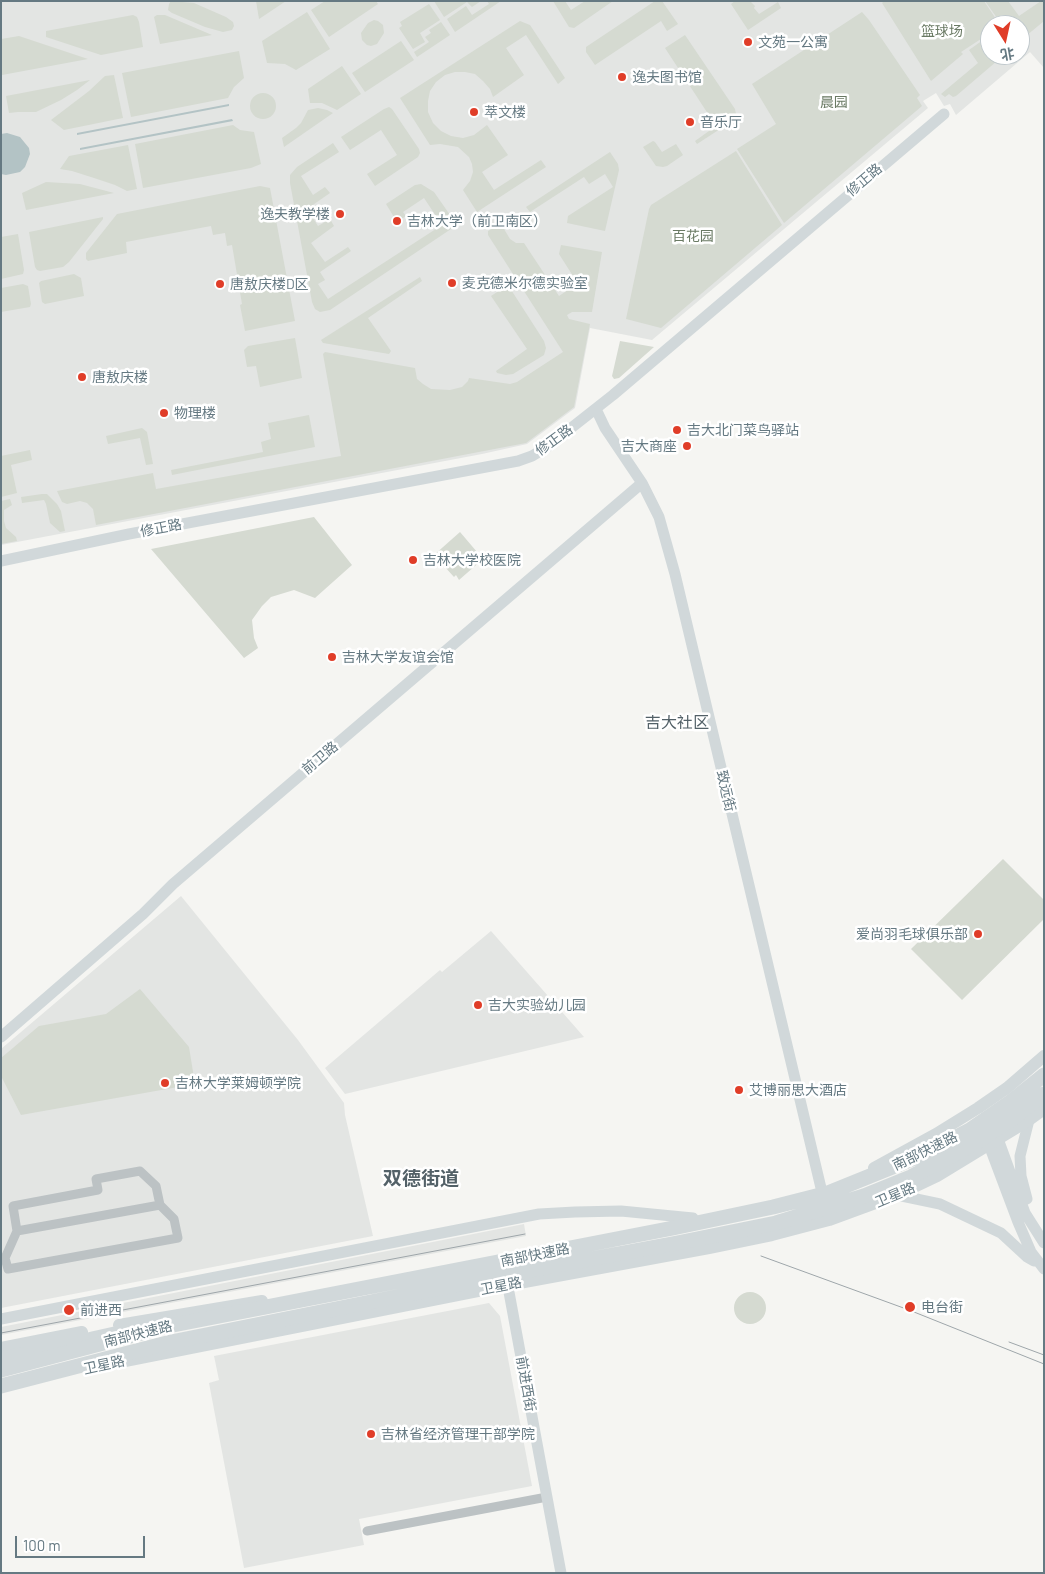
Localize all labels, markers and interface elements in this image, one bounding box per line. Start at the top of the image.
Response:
north arrow [980,15,1030,65]
park label: 篮球场 [921,23,963,39]
place label: 文苑一公寓 [758,34,828,50]
marker: 文苑一公寓 [742,36,754,48]
text: 北 [999,45,1016,64]
place label: 逸夫图书馆 [632,69,702,85]
marker: 逸夫图书馆 [616,71,628,83]
park label: 晨园 [820,94,848,110]
place label: 萃文楼 [484,104,526,120]
marker: 萃文楼 [468,106,480,118]
place label: 音乐厅 [700,114,742,130]
marker: 音乐厅 [684,116,696,128]
street label: 修正路 [843,160,885,200]
place label: 逸夫教学楼 [260,206,330,222]
marker: 逸夫教学楼 [334,208,346,220]
place label: 吉林大学（前卫南区） [407,213,547,229]
marker: 吉林大学（前卫南区） [391,215,403,227]
park label: 百花园 [672,228,714,244]
place label: 麦克德米尔德实验室 [462,275,588,291]
place label: 唐敖庆楼D区 [230,276,309,292]
marker: 麦克德米尔德实验室 [446,277,458,289]
marker: 唐敖庆楼D区 [214,278,226,290]
place label: 唐敖庆楼 [92,369,148,385]
marker: 唐敖庆楼 [76,371,88,383]
place label: 物理楼 [174,405,216,421]
marker: 物理楼 [158,407,170,419]
street label: 修正路 [532,421,576,459]
place label: 吉大北门菜鸟驿站 [687,422,799,438]
marker: 吉大北门菜鸟驿站 [671,424,683,436]
place label: 吉大商座 [621,438,677,454]
marker: 吉大商座 [681,440,693,452]
street label: 修正路 [139,516,183,540]
place label: 吉林大学校医院 [423,552,521,568]
marker: 吉林大学校医院 [407,554,419,566]
place label: 吉林大学友谊会馆 [342,649,454,665]
marker: 吉林大学友谊会馆 [326,651,338,663]
district label: 吉大社区 [645,713,709,733]
street label: 前卫路 [299,738,341,778]
street label: 致远街 [713,769,739,813]
place label: 爱尚羽毛球俱乐部 [856,926,968,942]
marker: 爱尚羽毛球俱乐部 [972,928,984,940]
place label: 吉大实验幼儿园 [488,997,586,1013]
marker: 吉大实验幼儿园 [472,999,484,1011]
place label: 吉林大学莱姆顿学院 [175,1075,301,1091]
marker: 吉林大学莱姆顿学院 [159,1077,171,1089]
place label: 艾博丽思大酒店 [749,1082,847,1098]
marker: 艾博丽思大酒店 [733,1084,745,1096]
street label: 南部快速路 [890,1128,960,1174]
district label: 双德街道 [383,1168,459,1190]
street label: 卫星路 [872,1179,918,1211]
street label: 南部快速路 [499,1240,571,1270]
street label: 卫星路 [479,1274,523,1298]
place label: 电台街 [921,1299,963,1315]
marker: 电台街 [903,1300,917,1314]
place label: 前进西 [80,1302,122,1318]
marker: 前进西 [62,1303,76,1317]
street label: 南部快速路 [102,1317,174,1351]
street label: 卫星路 [82,1352,126,1378]
street label: 前进西街 [513,1355,539,1413]
place label: 吉林省经济管理干部学院 [381,1426,535,1442]
marker: 吉林省经济管理干部学院 [365,1428,377,1440]
scale bar [18,1526,148,1558]
text: 100 m [23,1536,61,1554]

